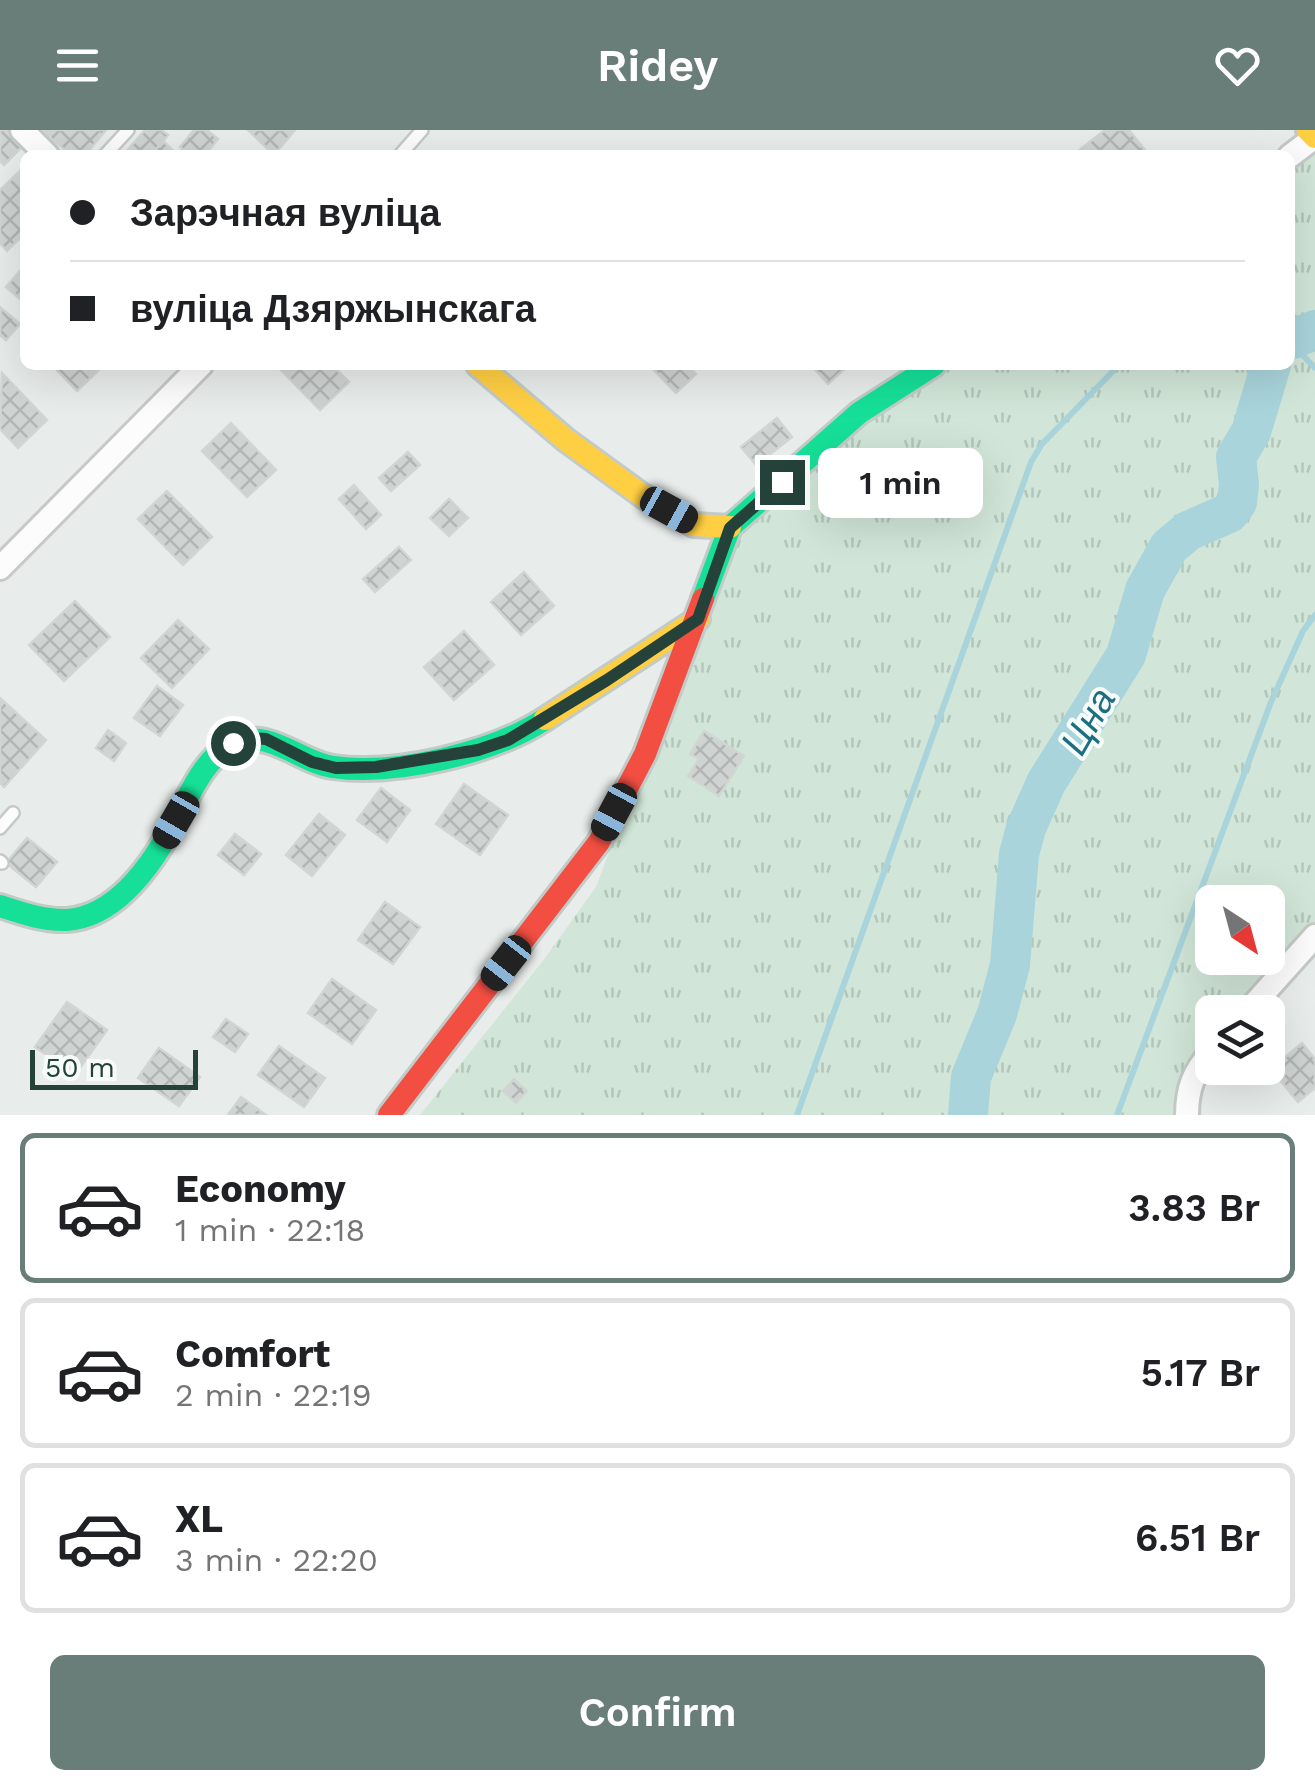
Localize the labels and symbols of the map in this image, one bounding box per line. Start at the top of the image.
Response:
callout: 1 min [817,447,982,517]
route end [760,460,805,505]
car [635,482,703,538]
water label: Цна [1052,680,1124,762]
route start [211,721,256,766]
car [587,778,641,846]
car [148,787,204,853]
north arrow [1195,885,1285,975]
car [476,930,536,996]
scale bar [30,1045,198,1090]

